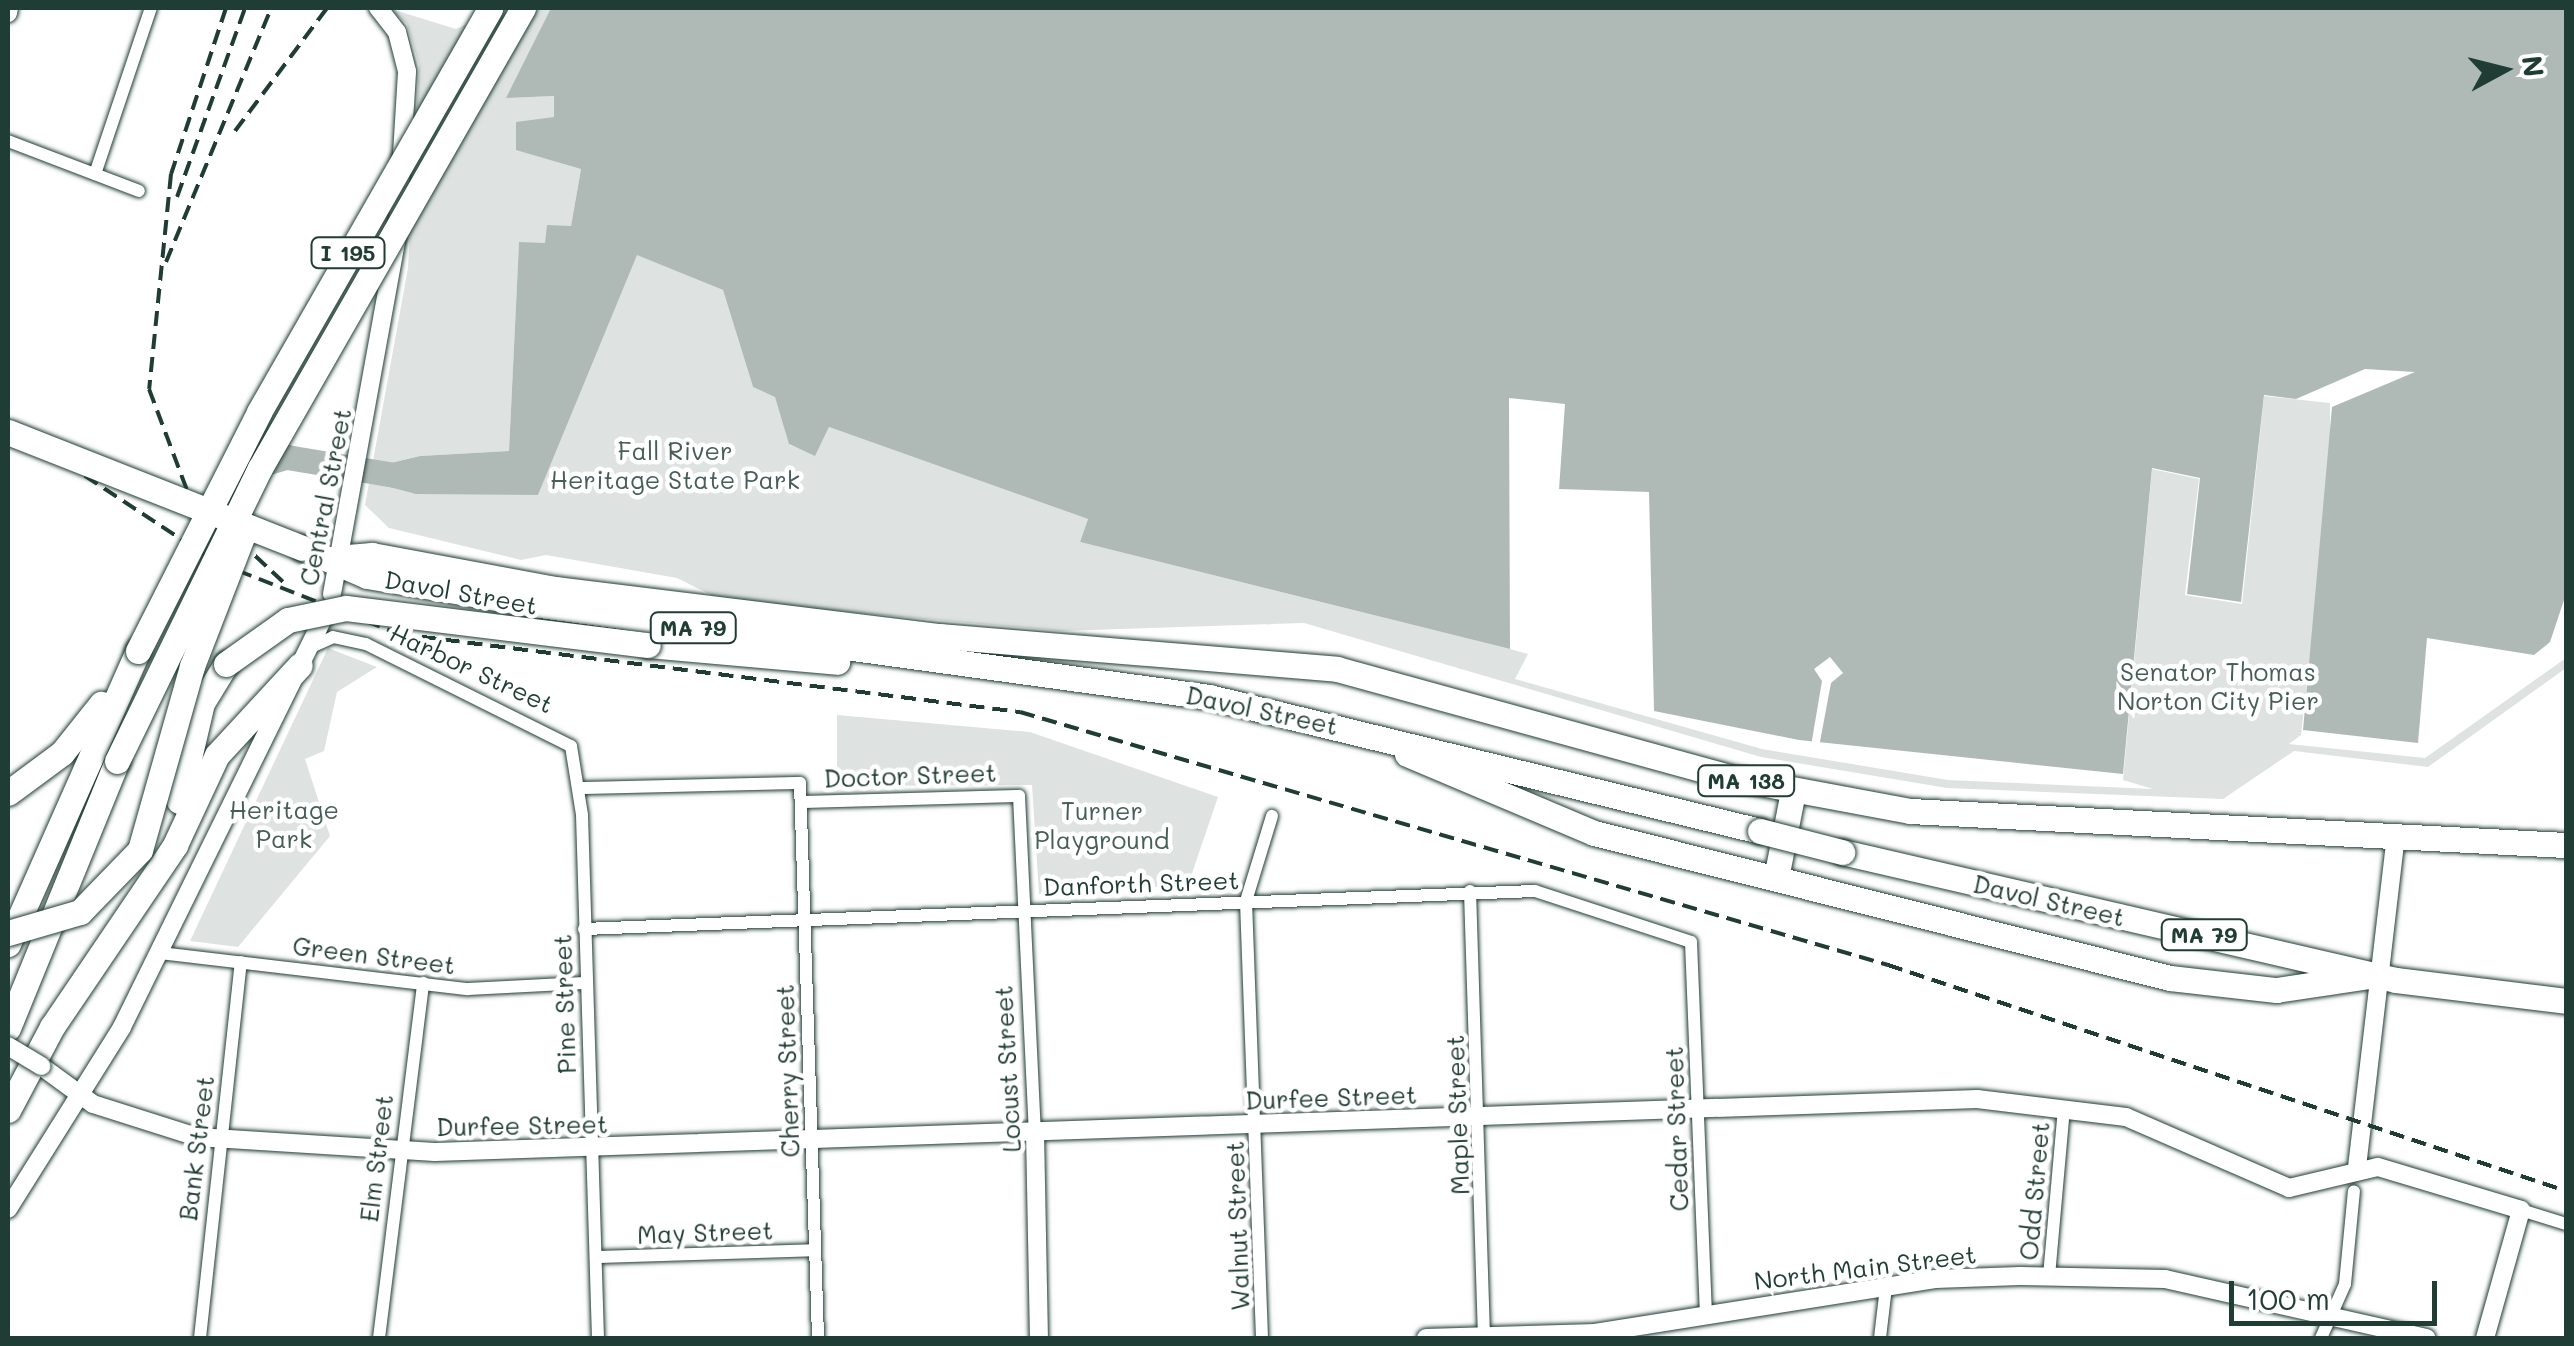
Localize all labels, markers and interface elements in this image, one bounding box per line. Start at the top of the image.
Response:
north arrow [2454,20,2554,120]
text: N [2515,54,2553,79]
road number: I 195 [310,236,386,270]
street label: Central Street [293,406,357,588]
park label: Fall River Heritage State Park [550,436,800,495]
street label: Davol Street [382,564,540,620]
road number: MA 79 [648,611,738,645]
street label: Harbor Street [386,617,558,719]
park label: Senator Thomas Norton City Pier [2117,657,2319,716]
street label: Davol Street [1183,679,1341,741]
street label: Doctor Street [823,757,997,793]
road number: MA 138 [1696,764,1796,798]
park label: Heritage Park [229,795,339,854]
park label: Turner Playground [1034,796,1170,855]
street label: Danforth Street [1042,865,1240,901]
street label: Davol Street [1970,868,2128,932]
road number: MA 79 [2159,918,2249,952]
street label: Green Street [291,930,457,980]
street label: Pine Street [547,934,581,1074]
street label: Cherry Street [769,984,805,1158]
street label: Locust Street [988,985,1026,1153]
street label: Maple Street [1439,1034,1475,1196]
street label: Cedar Street [1658,1046,1694,1212]
street label: Bank Street [172,1074,220,1222]
street label: Durfee Street [1245,1079,1417,1115]
street label: Elm Street [353,1093,399,1223]
street label: Durfee Street [436,1109,608,1141]
street label: Odd Street [2013,1120,2055,1262]
street label: Walnut Street [1219,1141,1255,1311]
street label: May Street [636,1215,774,1249]
street label: North Main Street [1752,1238,1978,1296]
scale bar [2234,1261,2442,1323]
text: 100 m [2246,1278,2330,1318]

